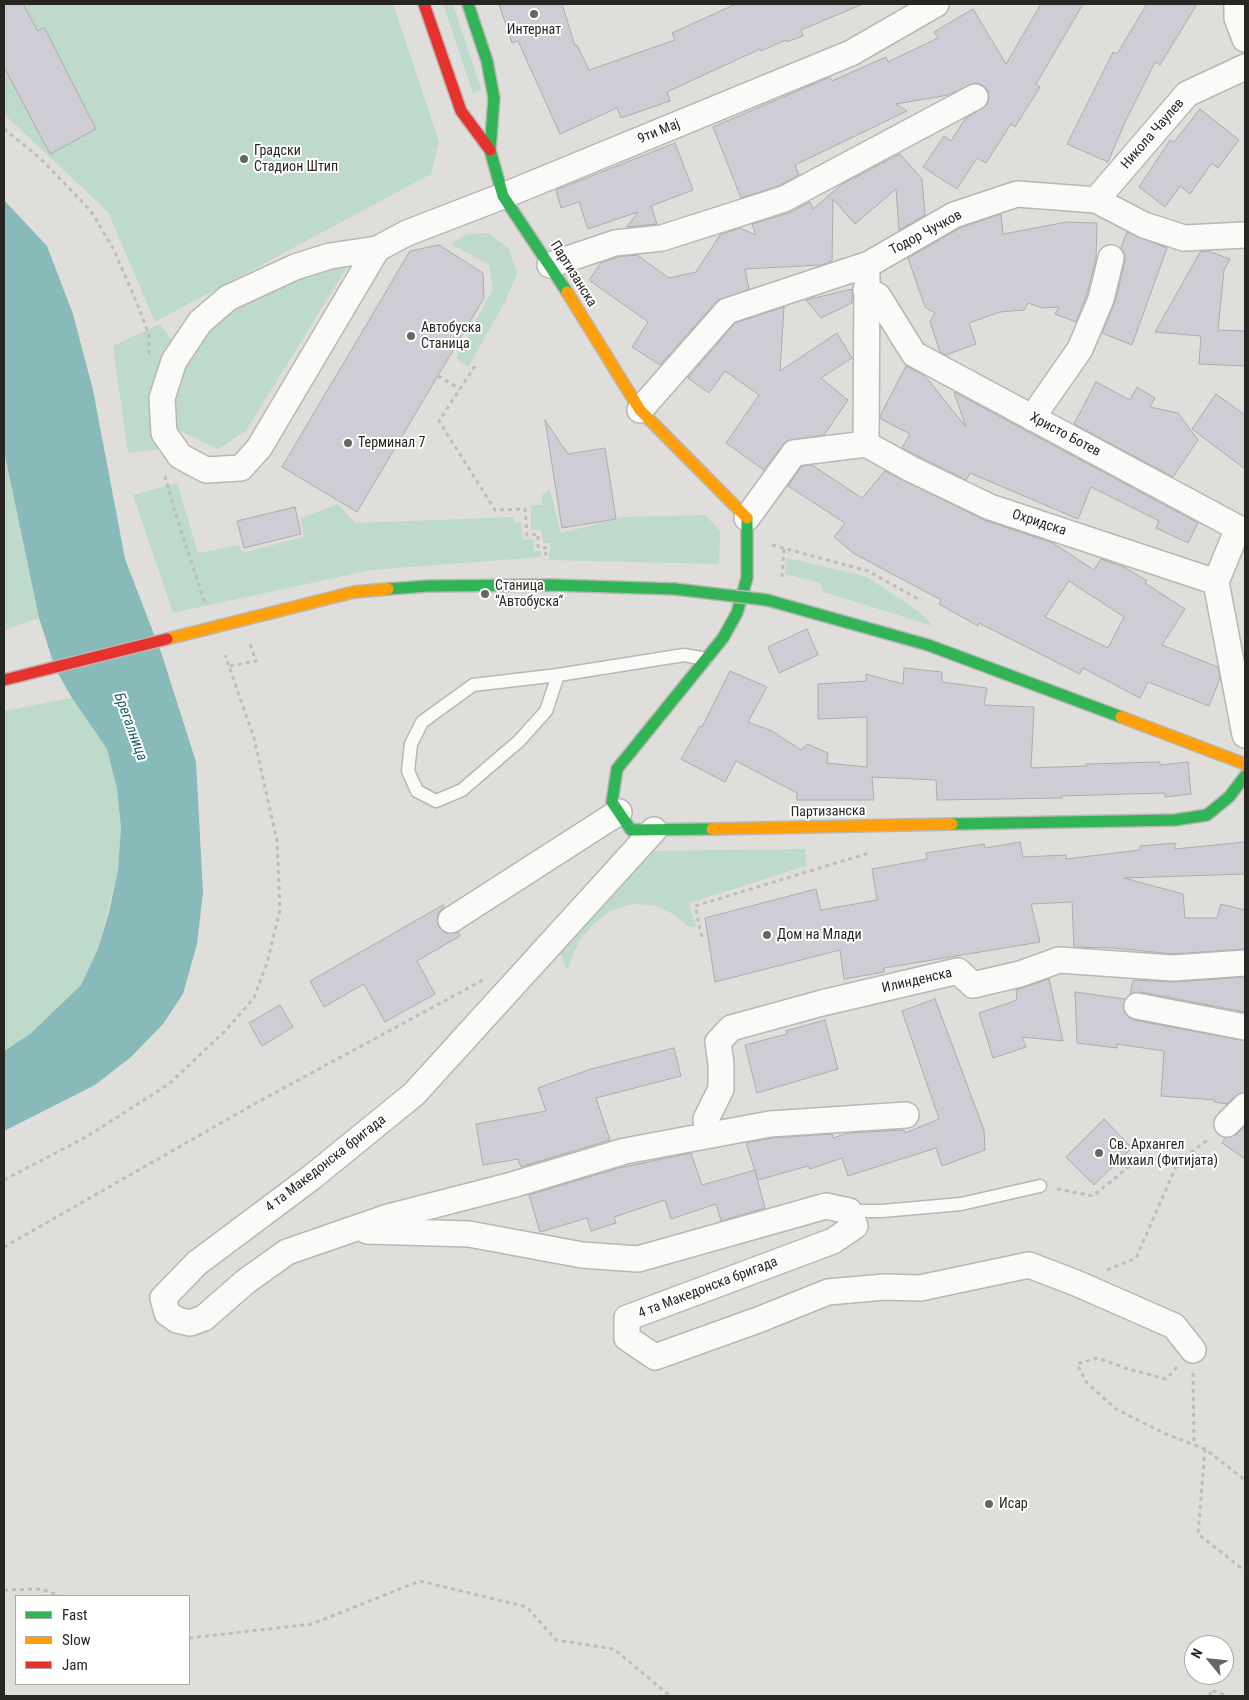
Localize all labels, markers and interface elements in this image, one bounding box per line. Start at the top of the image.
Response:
marker: Интернат [528,8,540,20]
place label: Интернат [507,22,561,38]
street label: Никола Чаулев [1118,95,1188,173]
street label: 9ти Мај [636,116,682,148]
place label: Градски Стадион Штип [254,143,338,176]
marker: Градски Стадион Штип [238,153,250,165]
street label: Тодор Чучков [887,207,965,259]
street label: Партизанска [546,238,600,310]
place label: Автобуска Станица [421,320,481,352]
marker: Автобуска Станица [405,330,417,342]
street label: Христо Ботев [1027,409,1103,461]
place label: Терминал 7 [358,435,425,451]
marker: Терминал 7 [342,437,354,449]
street label: Охридска [1010,506,1068,540]
place label: Станица “Автобуска“ [495,578,563,610]
marker: Станица “Автобуска“ [479,588,491,600]
water label: Брегалница [109,690,151,764]
street label: Партизанска [790,803,866,821]
place label: Дом на Млади [777,927,862,943]
marker: Дом на Млади [761,929,773,941]
street label: Илинденска [880,965,954,997]
street label: 4 та Македонска бригада [263,1112,389,1216]
place label: Св. Архангел Михаил (Фитијата) [1109,1137,1218,1170]
marker: Св. Архангел Михаил (Фитијата) [1093,1147,1105,1159]
street label: 4 та Македонска бригада [636,1254,780,1322]
place label: Исар [999,1496,1028,1512]
marker: Исар [983,1498,995,1510]
legend [15,1595,190,1685]
text: Fast [62,1606,87,1624]
text: Slow [62,1631,91,1649]
north arrow [1184,1635,1234,1685]
text: N [1188,1646,1206,1661]
text: Jam [62,1656,88,1674]

